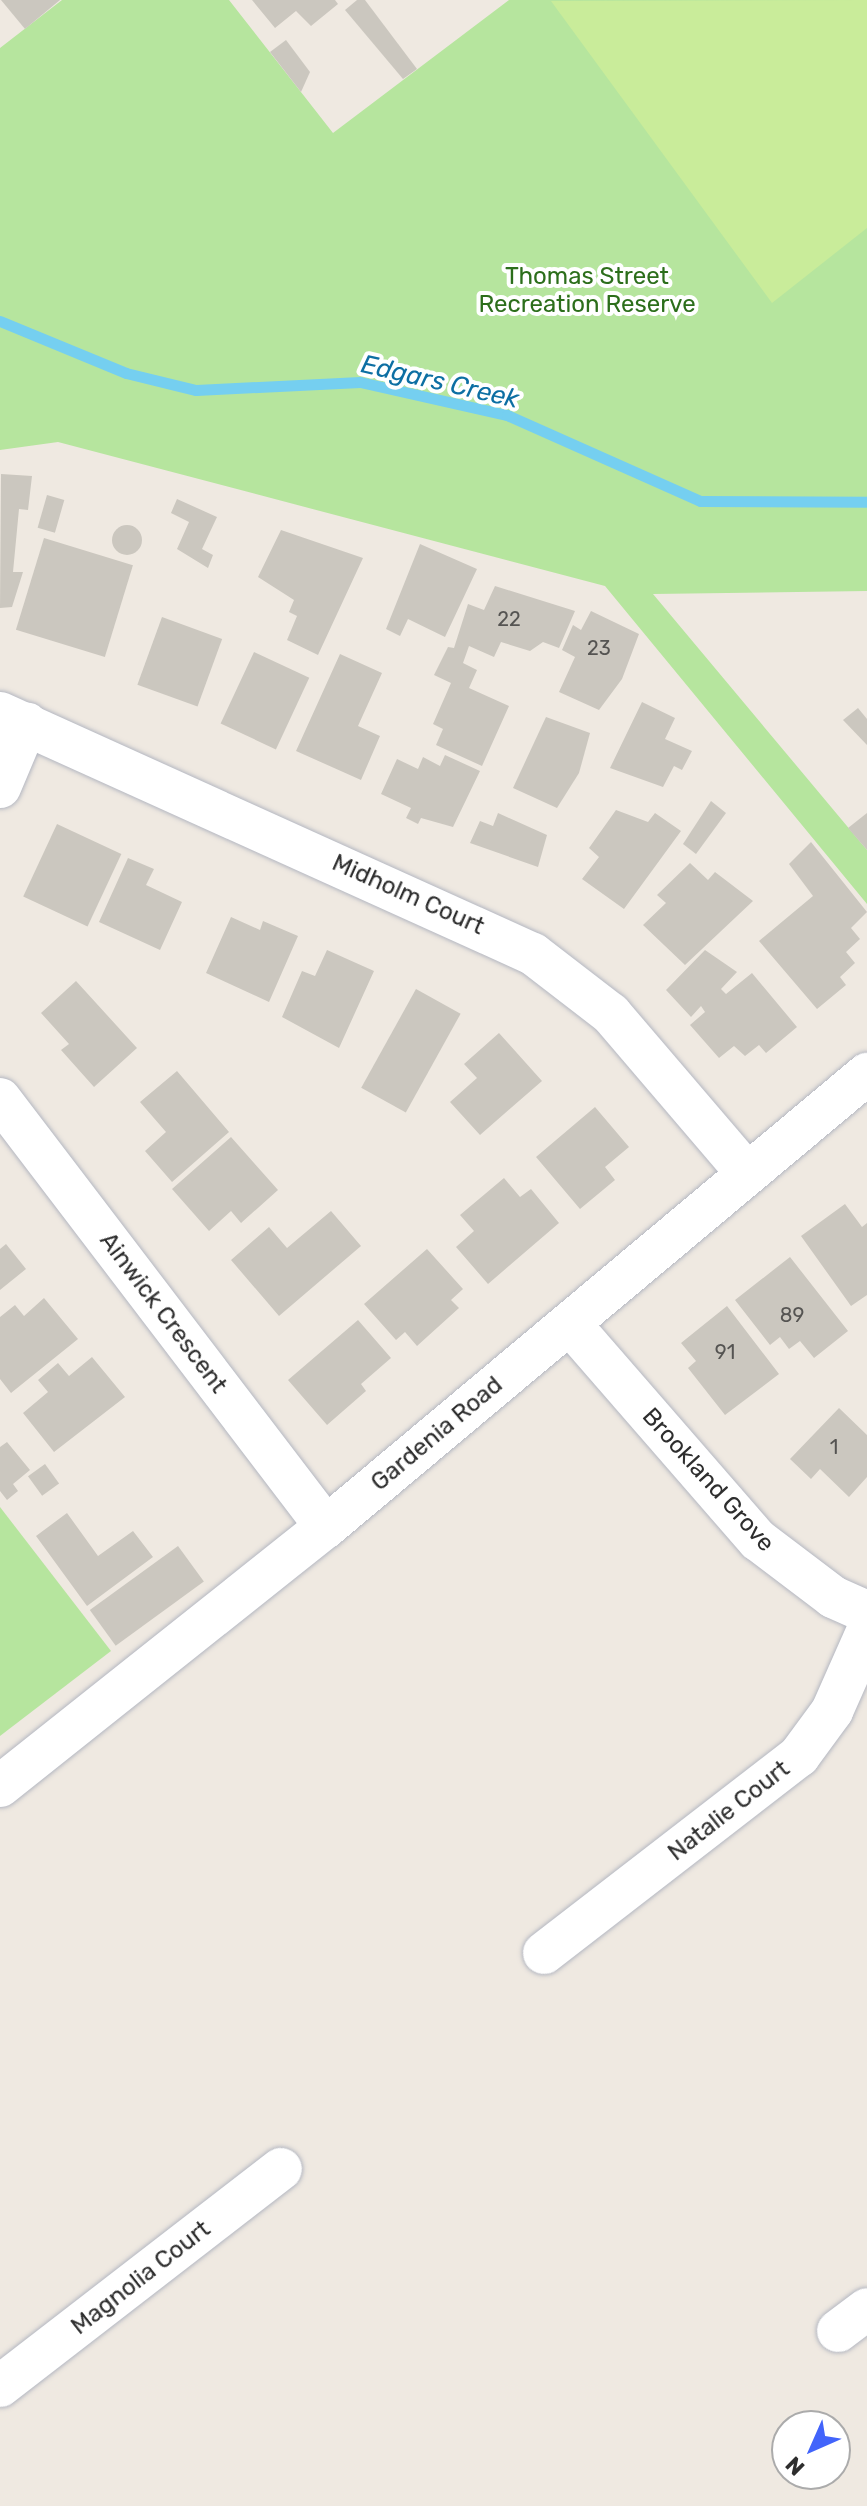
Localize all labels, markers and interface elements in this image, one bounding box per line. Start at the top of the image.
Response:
park label: Thomas Street Recreation Reserve [478,263,696,319]
water label: Edgars Creek [358,349,522,415]
house number: 22 [497,607,521,631]
house number: 23 [587,636,611,660]
street label: Midholm Court [328,849,488,941]
street label: Ainwick Crescent [93,1227,233,1399]
house number: 89 [780,1303,804,1327]
house number: 91 [715,1340,735,1364]
street label: Gardenia Road [365,1371,509,1497]
street label: Brookland Grove [636,1402,780,1558]
house number: 1 [830,1435,838,1459]
street label: Natalie Court [663,1755,795,1867]
street label: Magnolia Court [66,2215,216,2341]
north arrow [771,2410,851,2490]
text: N [780,2451,810,2481]

